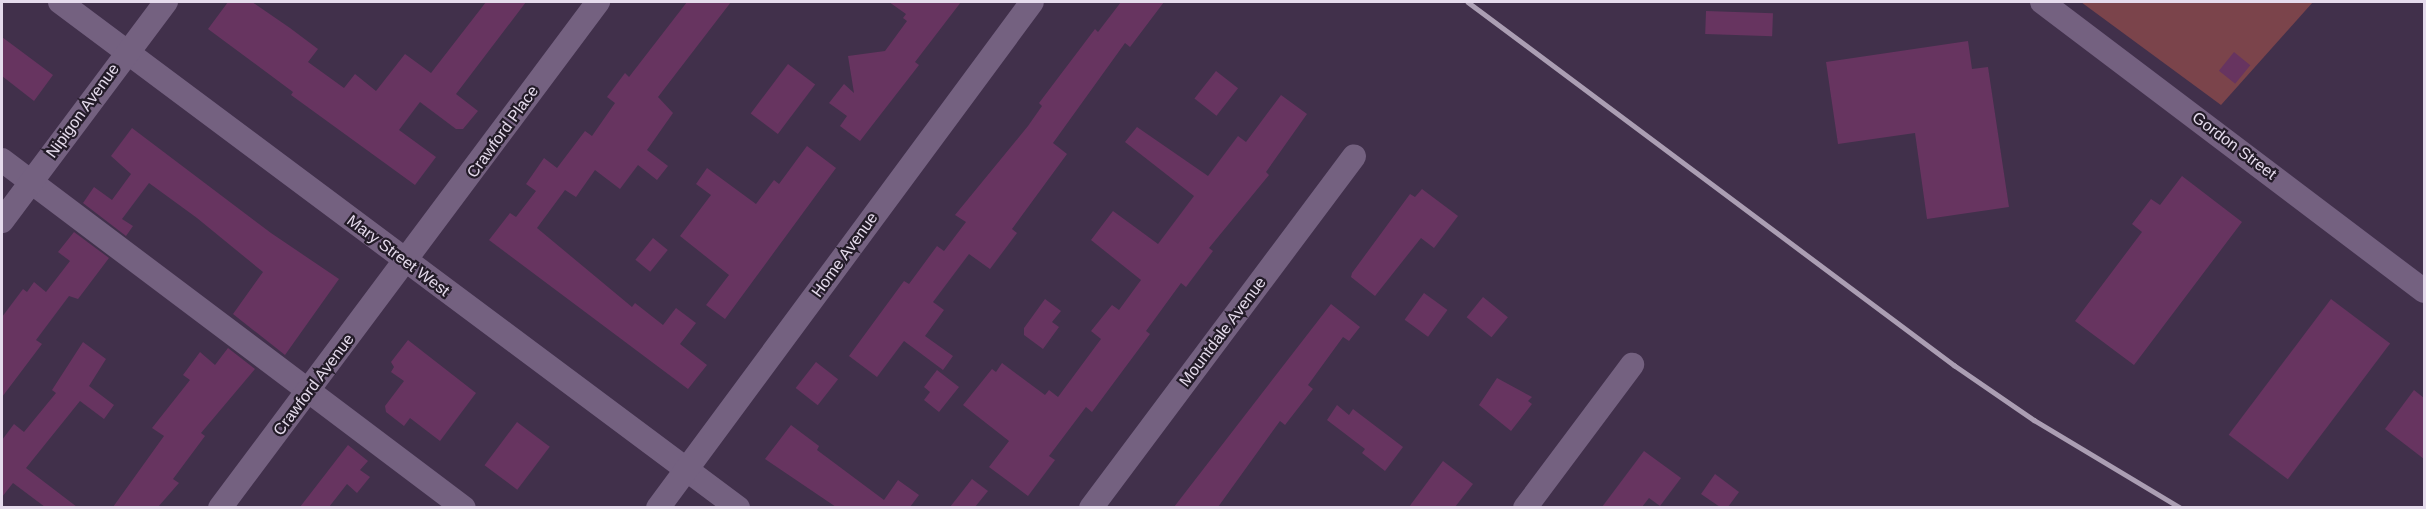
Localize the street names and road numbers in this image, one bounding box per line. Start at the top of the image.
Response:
street label: Nipigon Avenue [42,60,124,162]
street label: Crawford Place [463,82,543,182]
street label: Gordon Street [2188,108,2280,184]
street label: Home Avenue [808,208,882,302]
street label: Mary Street West [343,211,453,301]
street label: Mountdale Avenue [1175,273,1271,391]
street label: Crawford Avenue [269,330,359,440]

